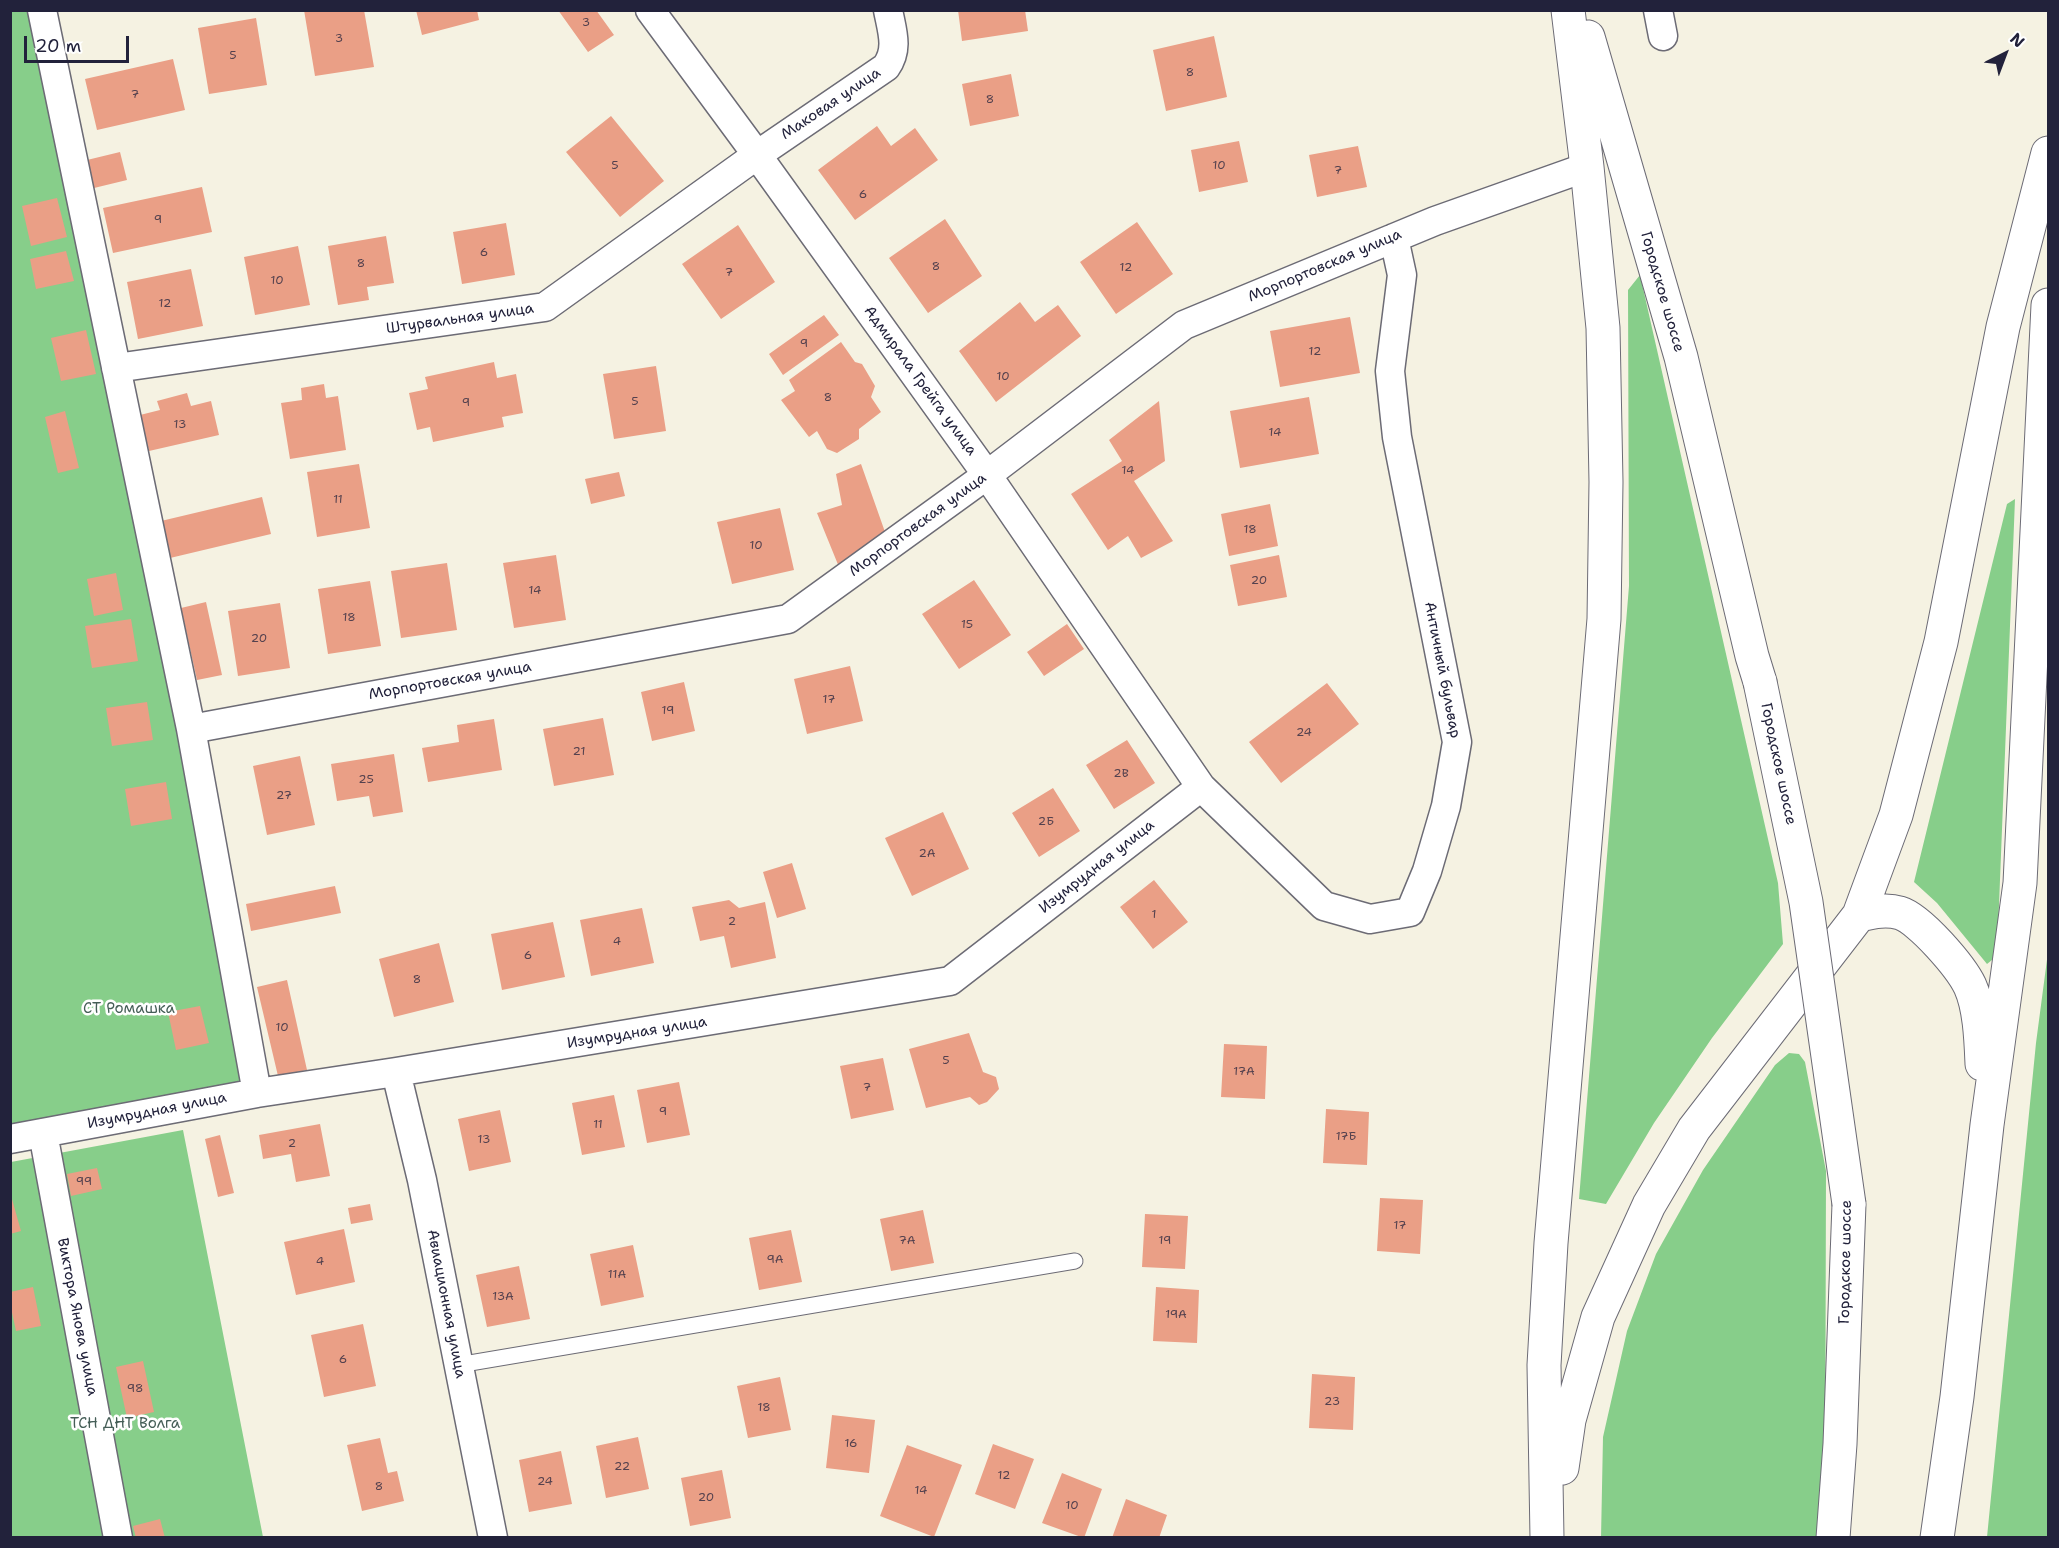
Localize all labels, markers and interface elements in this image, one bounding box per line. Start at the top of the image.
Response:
house number: 3 [582,16,590,30]
scale bar [27,24,132,62]
north arrow [1975,24,2035,84]
text: N [2006,28,2029,52]
house number: 3 [335,32,343,46]
text: 20 m [35,34,81,58]
house number: 5 [229,49,237,63]
street label: Маковая улица [778,64,884,144]
house number: 8 [1186,66,1194,80]
house number: 7 [131,88,139,102]
house number: 8 [986,93,994,107]
house number: 5 [611,159,619,173]
house number: 10 [1212,159,1226,173]
house number: 7 [1334,164,1342,178]
house number: 6 [859,188,867,202]
house number: 9 [154,213,162,227]
street label: Морпортовская улица [1246,225,1404,307]
street label: Городское шоссе [1636,230,1688,354]
house number: 6 [480,246,488,260]
house number: 8 [357,257,365,271]
house number: 8 [932,260,940,274]
house number: 12 [1120,261,1132,275]
house number: 7 [725,266,733,280]
house number: 10 [270,274,284,288]
house number: 12 [159,297,171,311]
street label: Штурвальная улица [385,300,535,338]
street label: Адмирала Грейга улица [860,303,980,459]
house number: 9 [800,337,808,351]
house number: 12 [1309,345,1321,359]
house number: 10 [996,370,1010,384]
house number: 8 [824,391,832,405]
house number: 5 [631,395,639,409]
house number: 9 [462,396,470,410]
house number: 13 [174,418,186,432]
house number: 14 [1269,426,1281,440]
house number: 14 [1122,464,1134,478]
street label: Морпортовская улица [846,469,990,581]
house number: 11 [333,493,343,507]
house number: 18 [1243,523,1257,537]
house number: 10 [749,539,763,553]
house number: 20 [1251,574,1267,588]
house number: 14 [529,584,541,598]
street label: Античный бульвар [1420,600,1464,740]
house number: 18 [342,611,356,625]
house number: 15 [961,618,973,632]
house number: 20 [251,632,267,646]
street label: Морпортовская улица [367,658,533,704]
house number: 17 [823,693,835,707]
street label: Городское шоссе [1756,701,1800,827]
house number: 19 [662,704,674,718]
house number: 24 [1296,726,1312,740]
house number: 21 [573,745,585,759]
house number: 2В [1113,767,1129,781]
house number: 25 [358,773,374,787]
house number: 27 [276,789,292,803]
house number: 2Б [1038,815,1054,829]
street label: Изумрудная улица [1036,816,1158,918]
house number: 2А [918,847,936,861]
house number: 1 [1151,908,1157,922]
house number: 2 [728,915,736,929]
house number: 4 [613,935,621,949]
house number: 6 [524,949,532,963]
house number: 8 [413,973,421,987]
park label: СТ Ромашка [83,1000,175,1018]
street label: Изумрудная улица [566,1013,708,1053]
house number: 10 [275,1021,289,1035]
house number: 5 [942,1054,950,1068]
house number: 17А [1233,1065,1255,1079]
house number: 7 [863,1081,871,1095]
street label: Изумрудная улица [86,1089,228,1133]
house number: 9 [659,1105,667,1119]
house number: 11 [593,1118,603,1132]
house number: 17Б [1336,1130,1356,1144]
house number: 13 [478,1133,490,1147]
house number: 2 [288,1137,296,1151]
house number: 99 [76,1175,92,1189]
street label: Городское шоссе [1836,1200,1856,1324]
house number: 17 [1394,1219,1406,1233]
street label: Авиационная улица [423,1228,469,1380]
house number: 7А [898,1234,916,1248]
house number: 19 [1159,1234,1171,1248]
street label: Виктора Янова улица [53,1237,101,1397]
house number: 9А [766,1253,784,1267]
house number: 4 [316,1255,324,1269]
house number: 11А [608,1268,626,1282]
house number: 13А [492,1290,514,1304]
house number: 19А [1165,1308,1187,1322]
house number: 6 [339,1353,347,1367]
house number: 98 [127,1382,143,1396]
house number: 23 [1324,1395,1340,1409]
house number: 18 [757,1401,771,1415]
park label: ТСН ДНТ Волга [70,1415,180,1433]
house number: 16 [844,1437,858,1451]
house number: 22 [614,1460,630,1474]
house number: 12 [998,1469,1010,1483]
house number: 24 [537,1475,553,1489]
house number: 8 [375,1480,383,1494]
house number: 14 [915,1484,927,1498]
house number: 20 [698,1491,714,1505]
house number: 10 [1065,1499,1079,1513]

